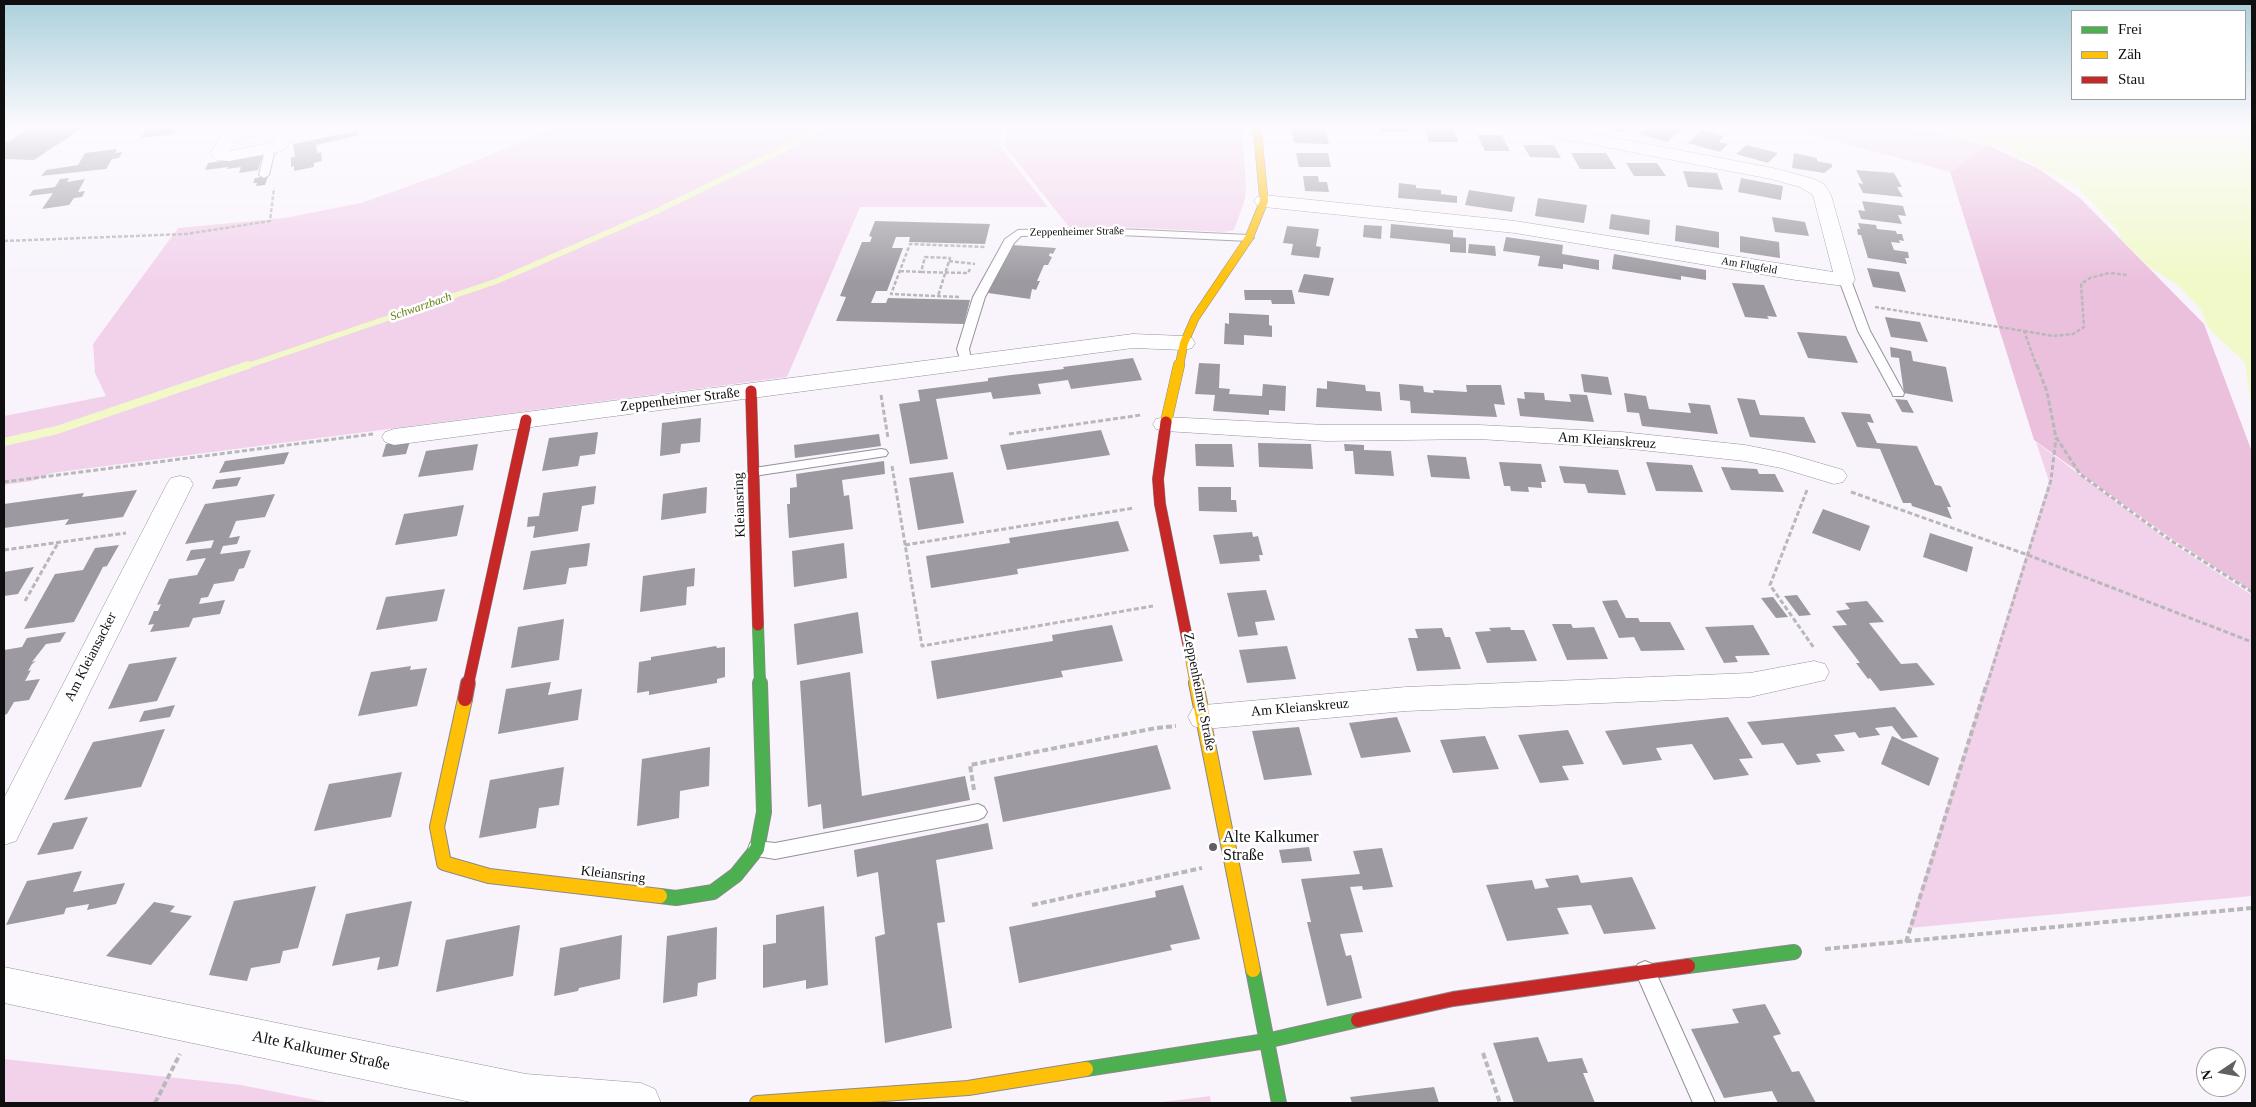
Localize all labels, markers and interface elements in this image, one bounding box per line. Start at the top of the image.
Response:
legend [2071,10,2246,100]
text: Frei [2118,21,2142,37]
text: Zäh [2118,46,2141,62]
text: Stau [2118,71,2145,87]
street label: Zeppenheimer Straße [1030,225,1124,239]
street label: Am Flugfeld [1720,255,1778,277]
water label: Schwarzbach [388,290,454,324]
street label: Zeppenheimer Straße [619,384,741,416]
street label: Am Kleianskreuz [1557,429,1657,453]
street label: Kleiansring [730,472,750,538]
street label: Am Kleiansacker [61,610,121,704]
street label: Zeppenheimer Straße [1179,631,1219,753]
street label: Am Kleianskreuz [1250,695,1350,721]
place label: Alte Kalkumer Straße [1223,828,1319,866]
marker: Alte Kalkumer Straße [1207,841,1219,853]
street label: Kleiansring [580,863,646,887]
street label: Alte Kalkumer Straße [250,1027,392,1075]
north arrow [2196,1047,2246,1097]
text: N [2198,1069,2215,1082]

